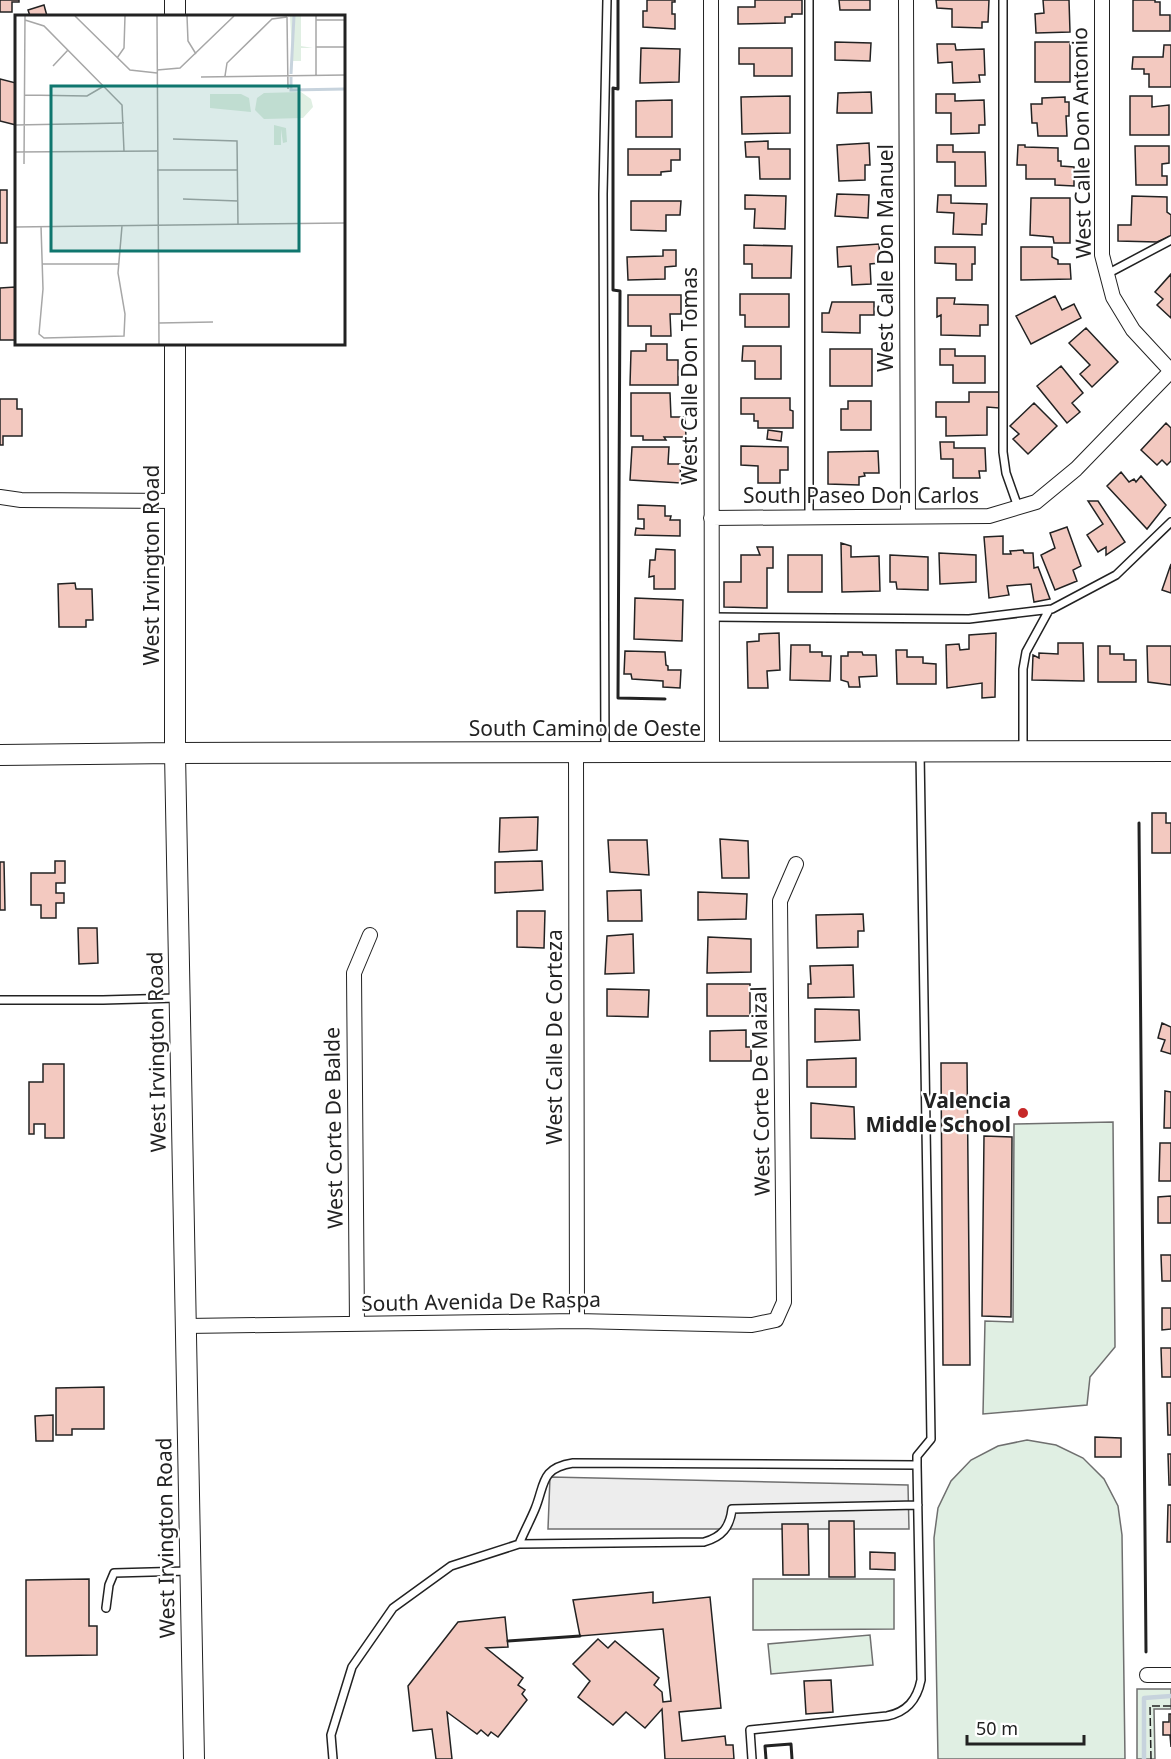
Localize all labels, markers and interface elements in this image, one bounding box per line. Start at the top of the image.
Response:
inset map [15,15,345,345]
street label: West Calle Don Antonio [1065,27,1097,259]
street label: West Calle Don Manuel [871,144,899,372]
street label: West Calle Don Tomas [675,267,703,485]
street label: West Irvington Road [137,464,165,666]
street label: South Paseo Don Carlos [743,481,979,509]
street label: South Camino de Oeste [469,714,701,742]
street label: West Calle De Corteza [540,929,568,1145]
street label: West Irvington Road [140,951,172,1153]
street label: West Corte De Maizal [744,986,776,1196]
street label: West Corte De Balde [317,1027,349,1229]
place label: Valencia Middle School [866,1086,1011,1138]
marker: Valencia Middle School [1016,1106,1030,1120]
street label: South Avenida De Raspa [361,1285,601,1317]
street label: West Irvington Road [149,1437,181,1639]
scale bar [967,1708,1084,1746]
text: 50 m [976,1716,1018,1740]

